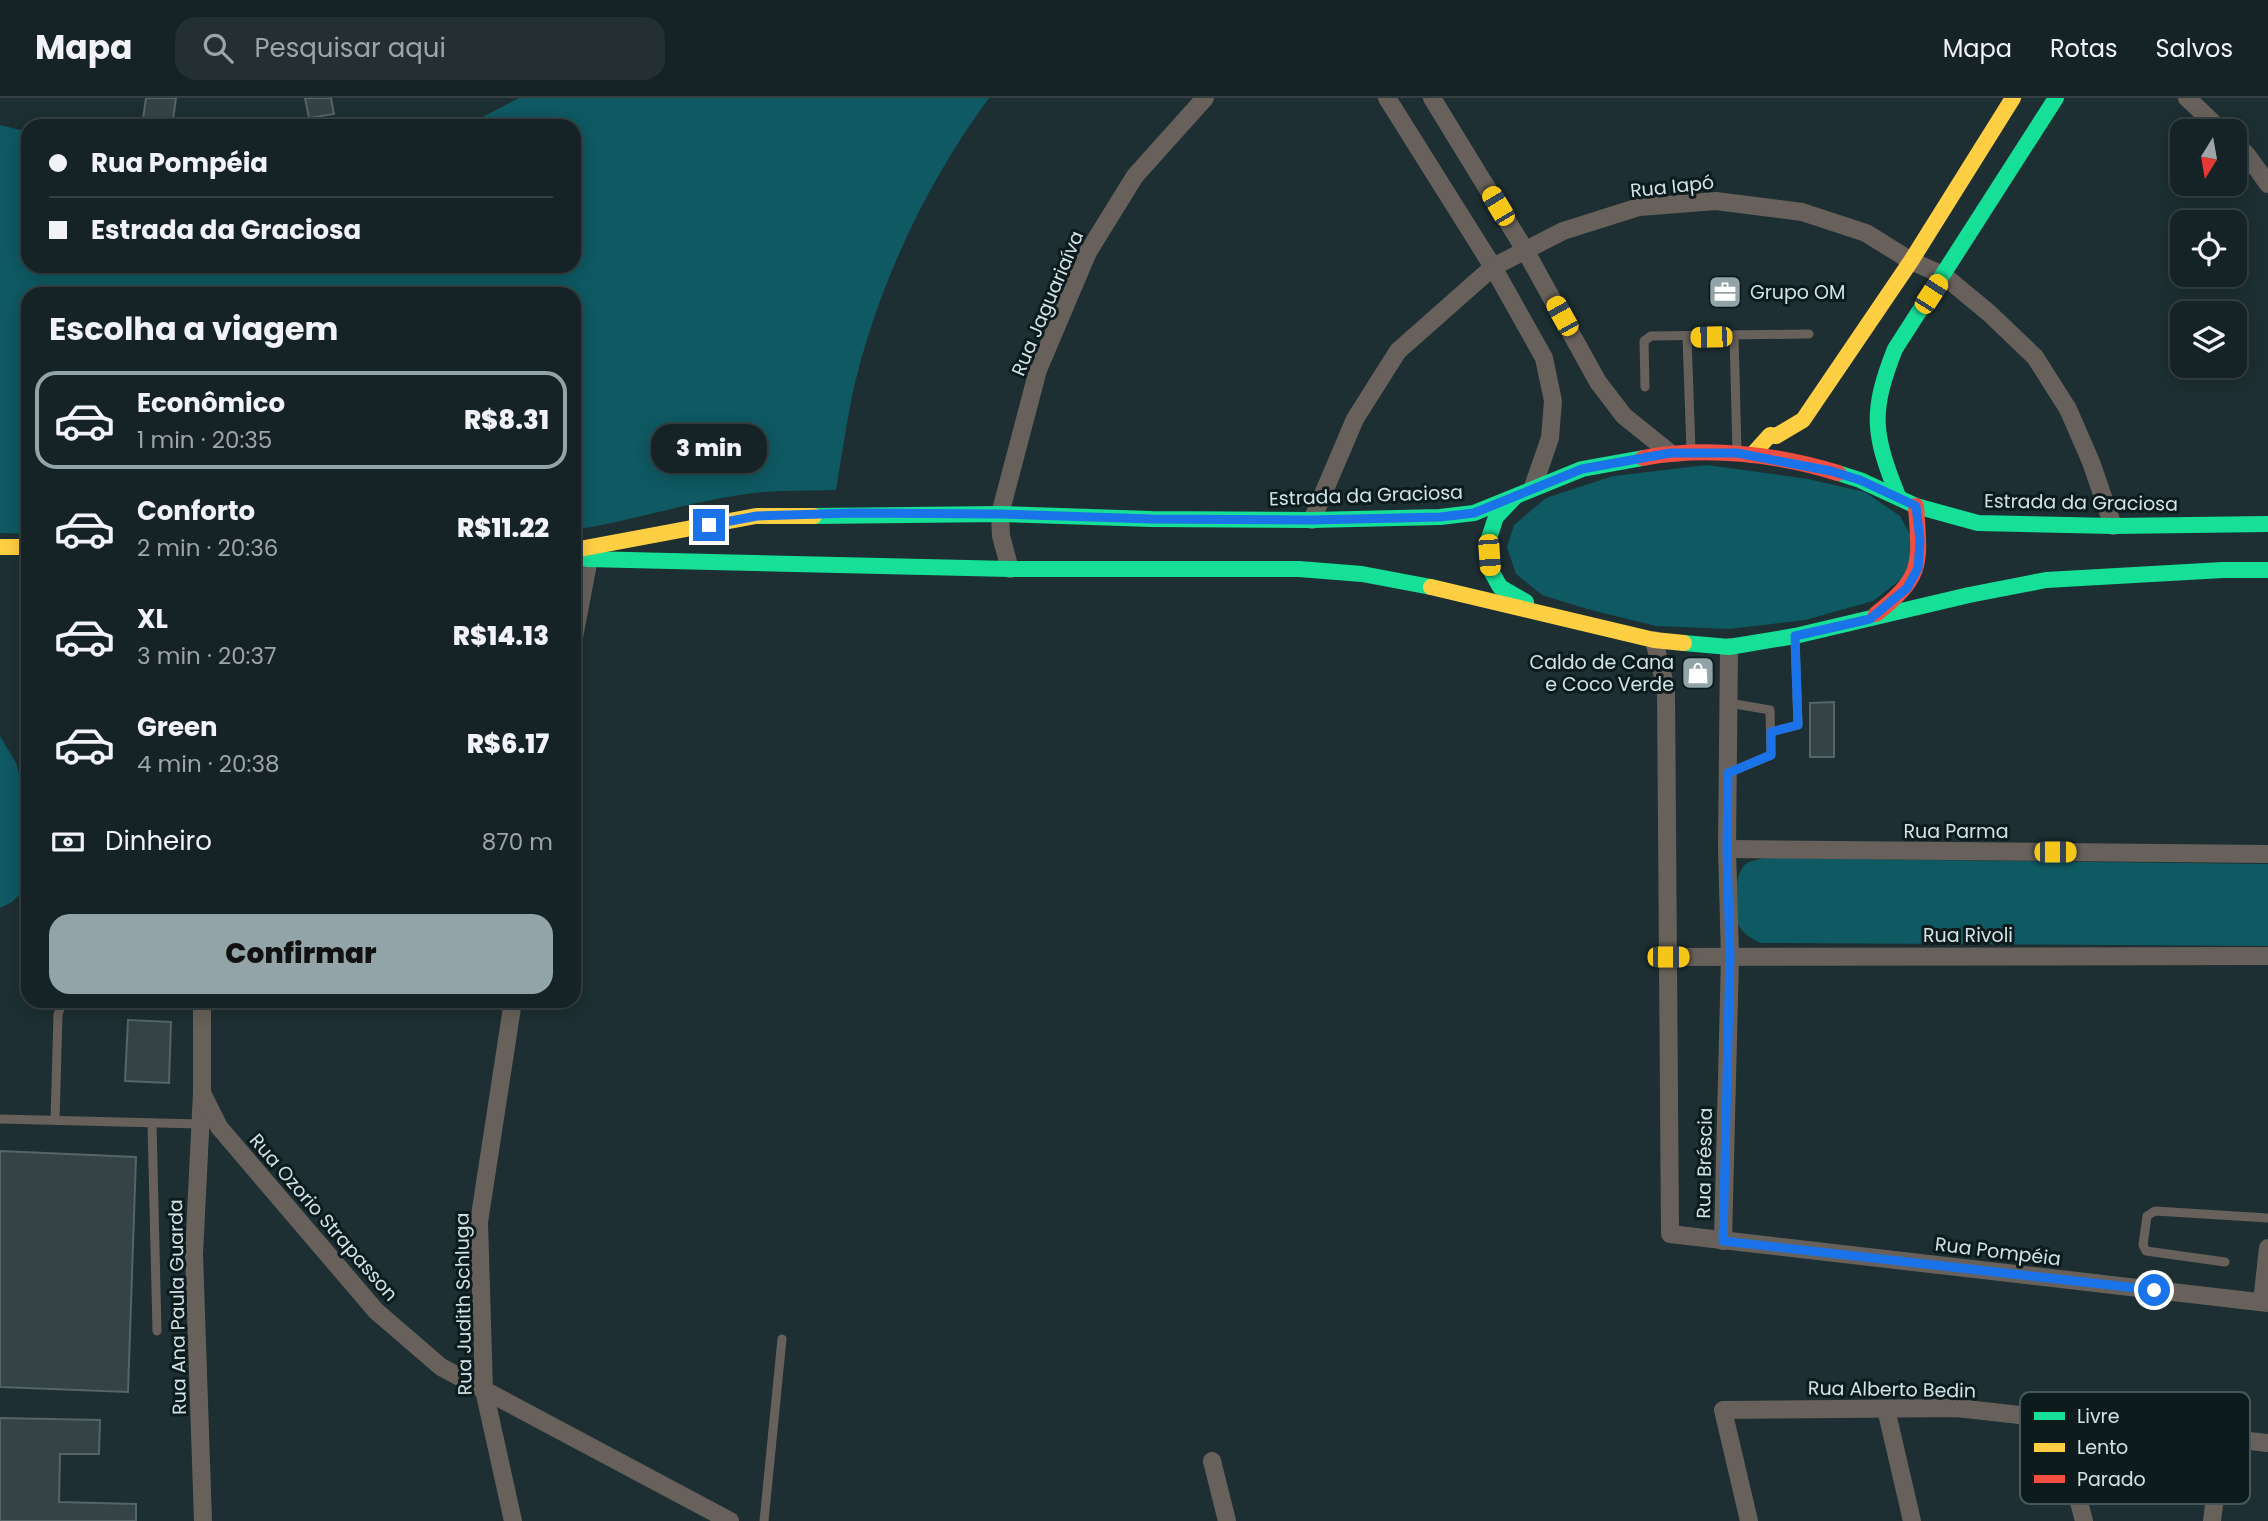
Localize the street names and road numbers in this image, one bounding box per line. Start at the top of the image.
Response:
street label: Rua Iapó [1629,169,1715,204]
street label: Rua Jaguariaíva [1005,226,1090,380]
street label: Estrada da Graciosa [1269,479,1463,512]
street label: Estrada da Graciosa [1984,487,2178,518]
street label: Rua Parma [1904,818,2008,845]
street label: Rua Rivoli [1923,922,2013,949]
street label: Rua Bréscia [1690,1107,1719,1219]
street label: Rua Ozorio Strapasson [243,1128,404,1307]
street label: Rua Ana Paula Guarda [162,1199,193,1415]
street label: Rua Judith Schluga [448,1212,479,1396]
street label: Rua Pompéia [1934,1230,2062,1273]
street label: Rua Alberto Bedin [1808,1375,1976,1404]

